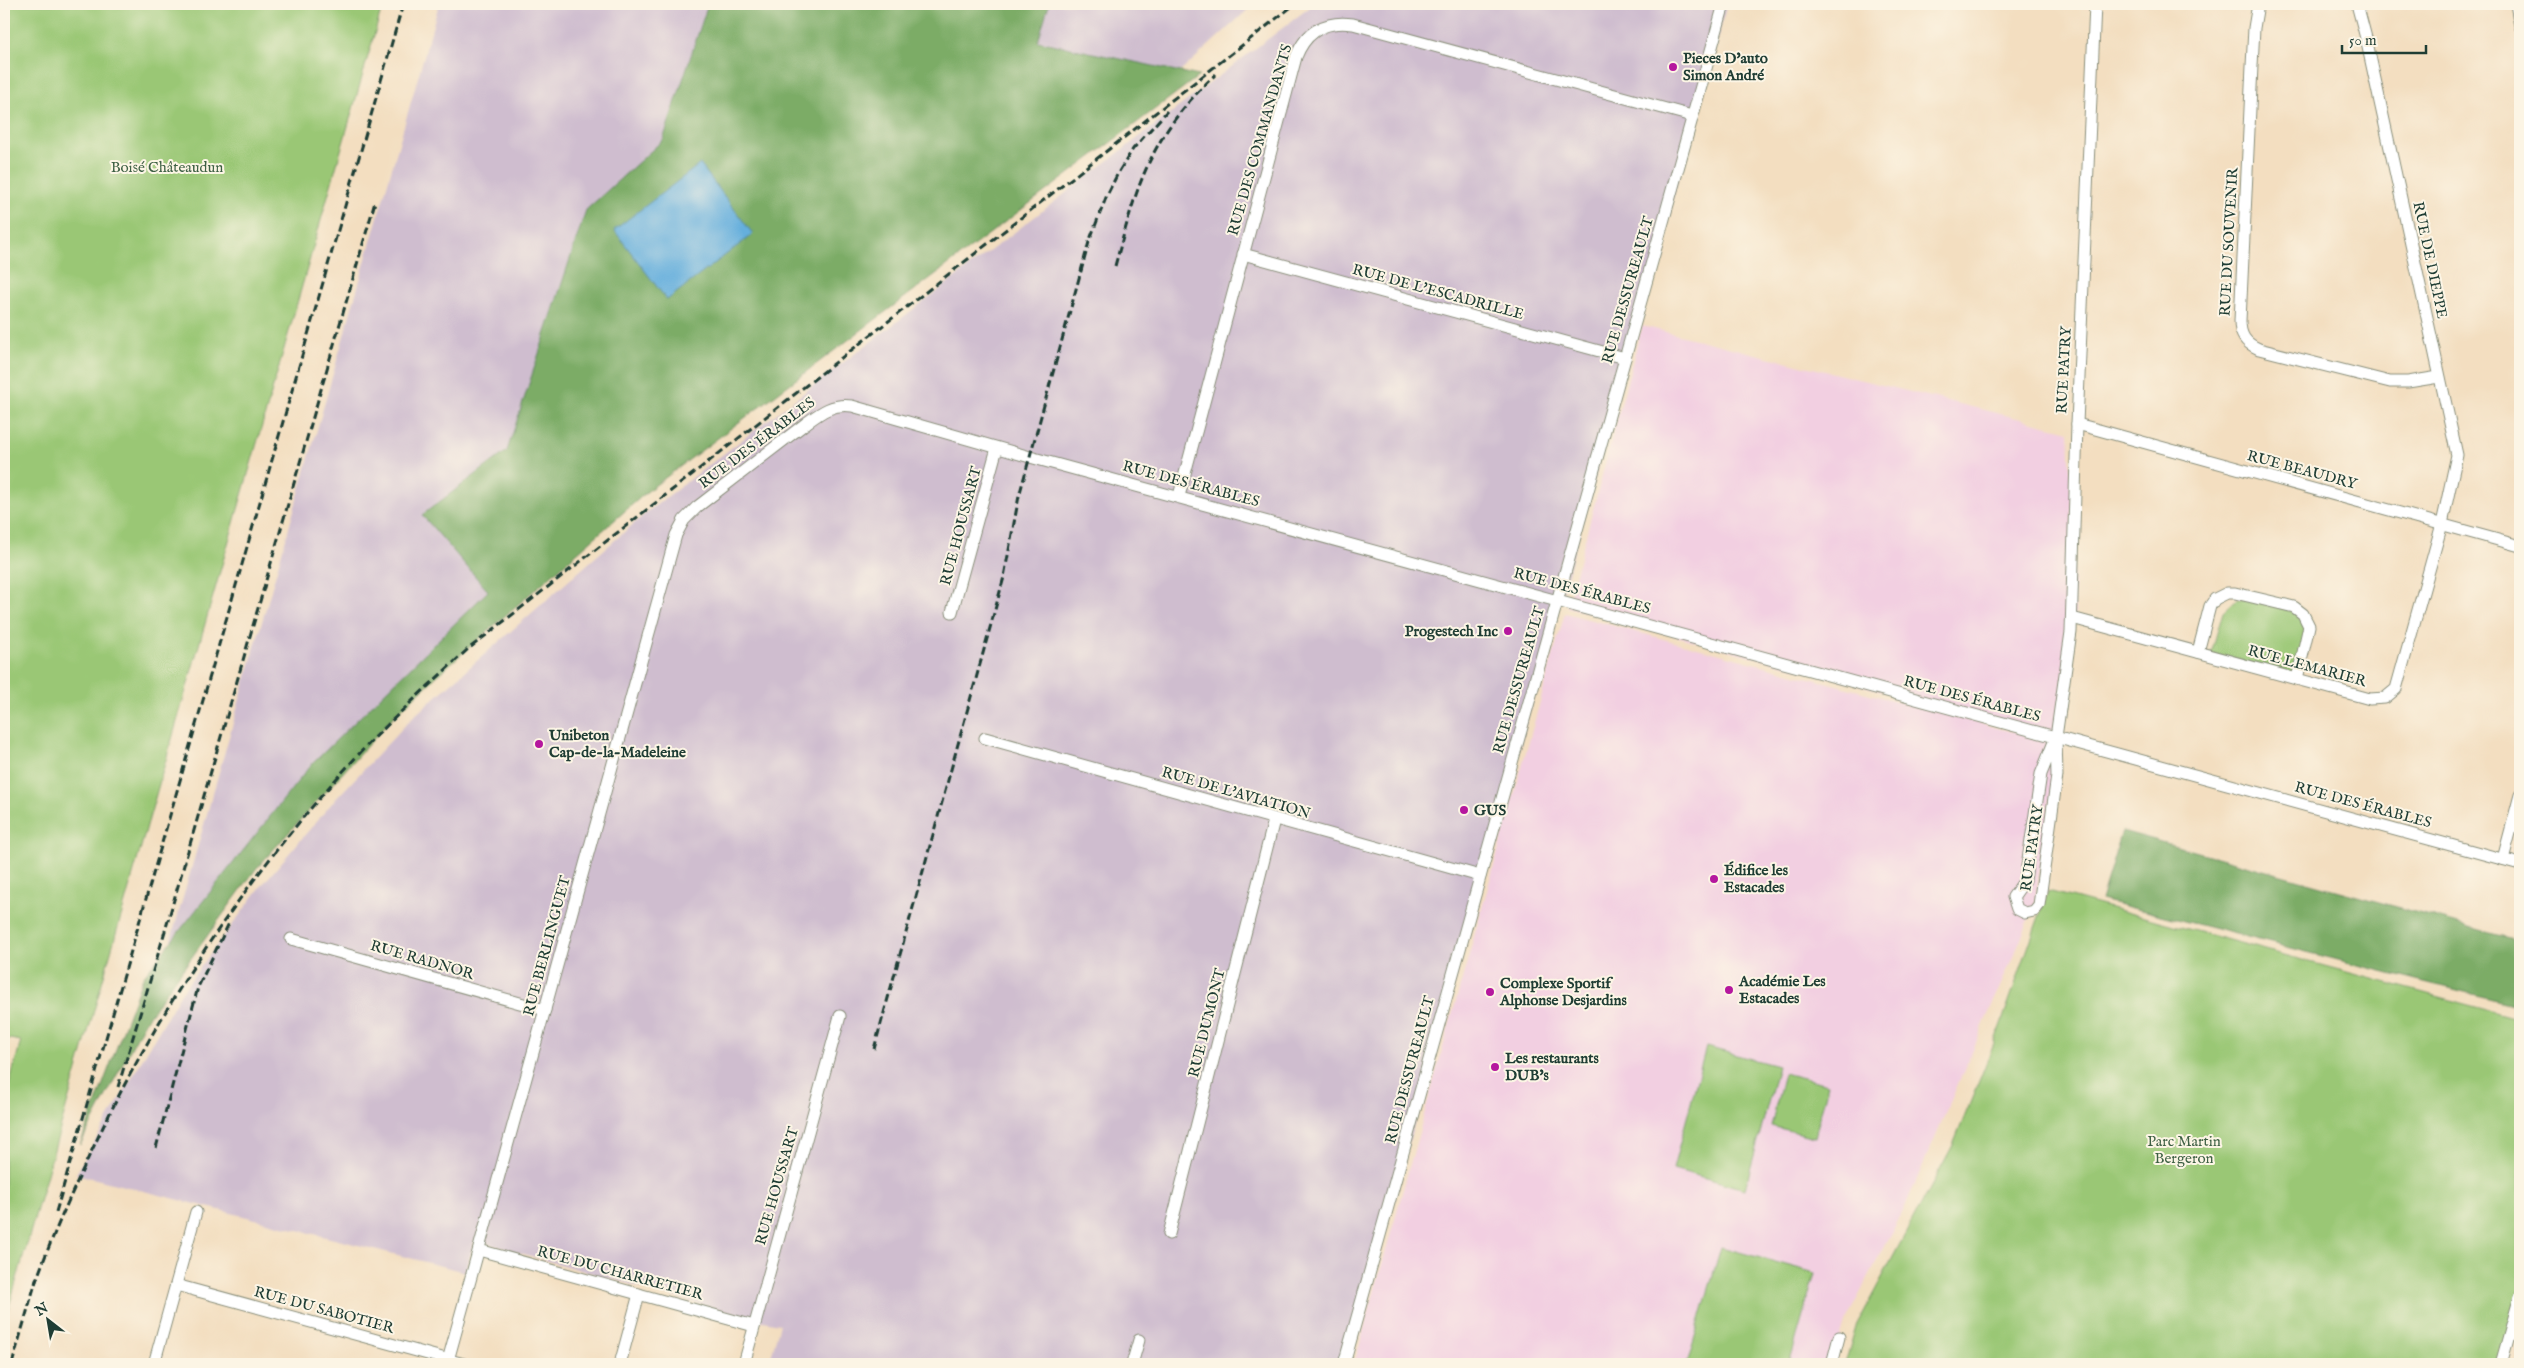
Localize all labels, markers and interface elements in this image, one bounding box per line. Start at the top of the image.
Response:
scale bar [2342,22,2425,54]
text: 50 m [2349,31,2377,50]
street label: RUE DES COMMANDANTS [1224,42,1296,238]
place label: Pieces D'auto Simon André [1683,49,1768,85]
marker: Pieces D'auto Simon André [1667,61,1679,73]
park label: Boisé Châteaudun [111,158,223,177]
street label: RUE DU SOUVENIR [2216,167,2242,317]
street label: RUE DE DIEPPE [2408,200,2452,320]
street label: RUE DESSUREAULT [1598,214,1658,366]
street label: RUE DE L'ESCADRILLE [1350,260,1526,324]
street label: RUE PATRY [2052,325,2076,414]
street label: RUE DES ÉRABLES [695,393,819,493]
street label: RUE BEAUDRY [2245,446,2360,494]
street label: RUE DES ÉRABLES [1120,457,1262,511]
street label: RUE HOUSSART [936,464,986,588]
street label: RUE DES ÉRABLES [1511,564,1653,618]
street label: RUE DESSUREAULT [1489,604,1549,756]
place label: Progestech Inc [1405,622,1499,641]
marker: Progestech Inc [1502,625,1514,637]
street label: RUE LEMARIER [2246,641,2369,691]
street label: RUE DES ÉRABLES [1901,672,2043,726]
place label: Unibeton Cap-de-la-Madeleine [548,726,686,762]
marker: Unibeton Cap-de-la-Madeleine [533,738,545,750]
street label: RUE DE L'AVIATION [1159,763,1313,823]
street label: RUE DES ÉRABLES [2292,778,2434,832]
place label: GUS [1474,801,1506,820]
street label: RUE PATRY [2017,803,2048,893]
marker: GUS [1458,804,1470,816]
place label: Édifice les Estacades [1724,861,1789,897]
marker: Édifice les Estacades [1708,873,1720,885]
street label: RUE BERLINGUET [519,874,575,1018]
street label: RUE RADNOR [368,936,477,984]
street label: RUE DUMONT [1184,966,1230,1080]
place label: Académie Les Estacades [1738,972,1826,1008]
place label: Complexe Sportif Alphonse Desjardins [1499,974,1627,1010]
marker: Académie Les Estacades [1723,984,1735,996]
marker: Complexe Sportif Alphonse Desjardins [1484,986,1496,998]
street label: RUE DESSUREAULT [1381,994,1439,1146]
place label: Les restaurants DUB's [1505,1049,1599,1085]
marker: Les restaurants DUB's [1489,1061,1501,1073]
street label: RUE HOUSSART [751,1124,803,1247]
park label: Parc Martin Bergeron [2147,1132,2221,1168]
street label: RUE DU CHARRETIER [535,1242,706,1304]
street label: RUE DU SABOTIER [252,1282,397,1338]
north arrow [22,1296,72,1346]
text: N [31,1299,52,1321]

